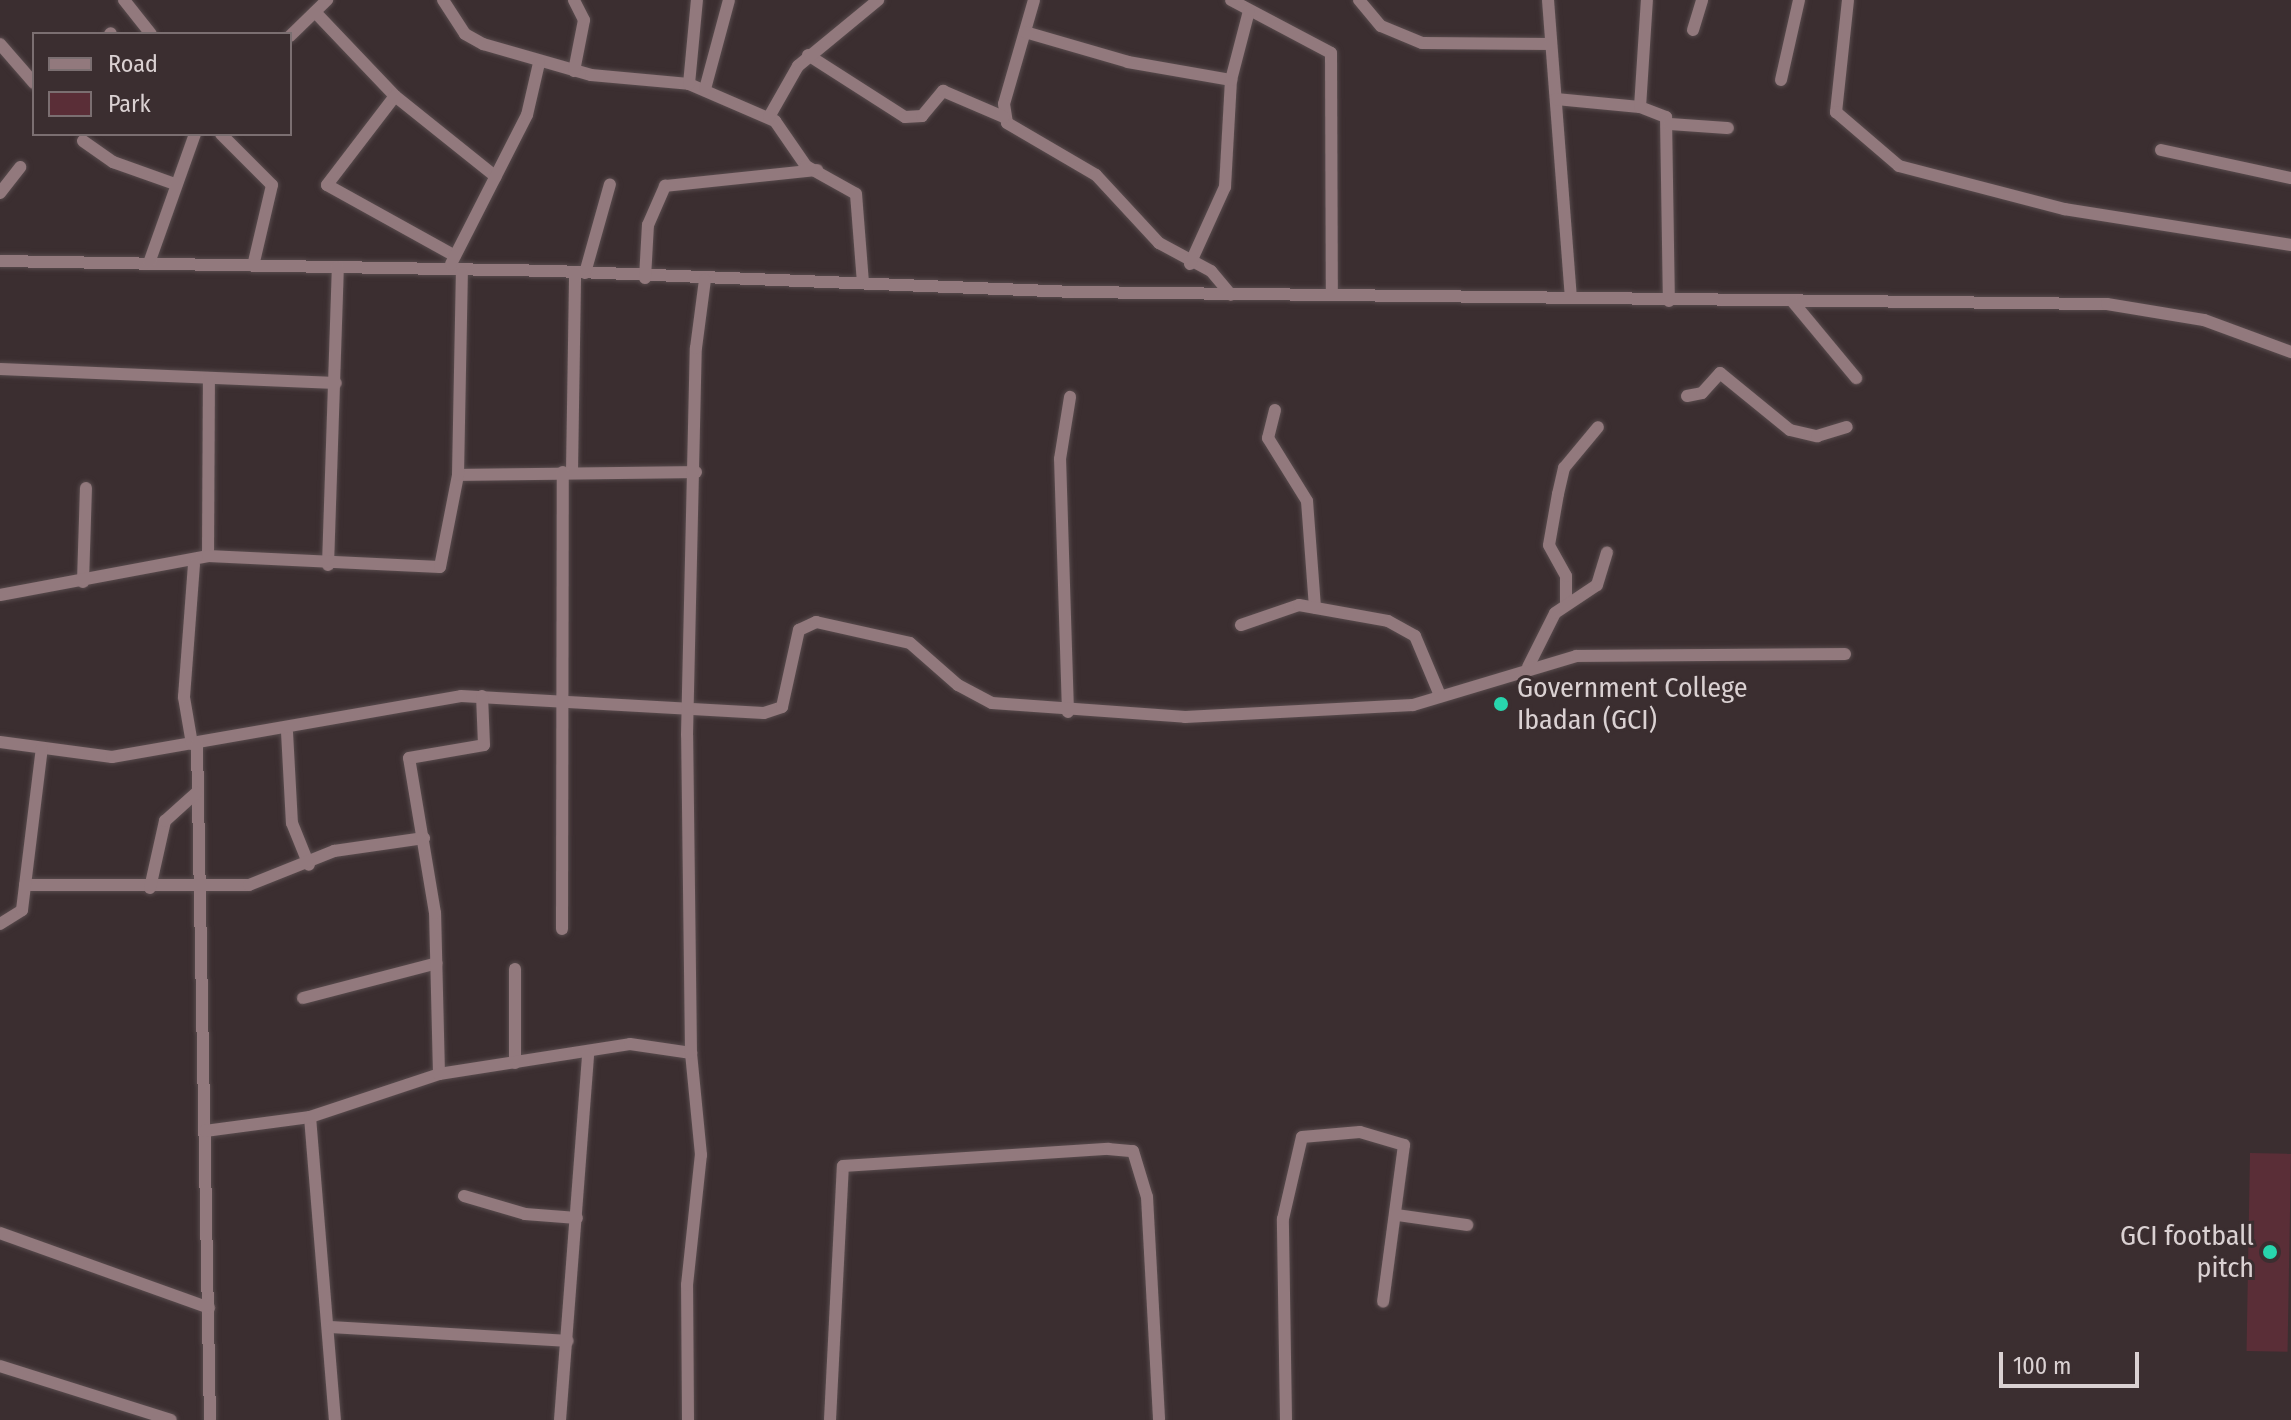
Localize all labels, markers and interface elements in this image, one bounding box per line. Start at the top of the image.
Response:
legend [32,32,292,136]
text: Road [108,50,158,78]
text: Park [108,90,151,118]
place label: Government College Ibadan (GCI) [1517,671,1748,737]
marker: Government College Ibadan (GCI) [1492,695,1510,713]
place label: GCI football pitch [2120,1219,2254,1285]
marker: GCI football pitch [2261,1243,2279,1261]
scale bar [2003,1336,2143,1386]
text: 100 m [2013,1352,2071,1380]

